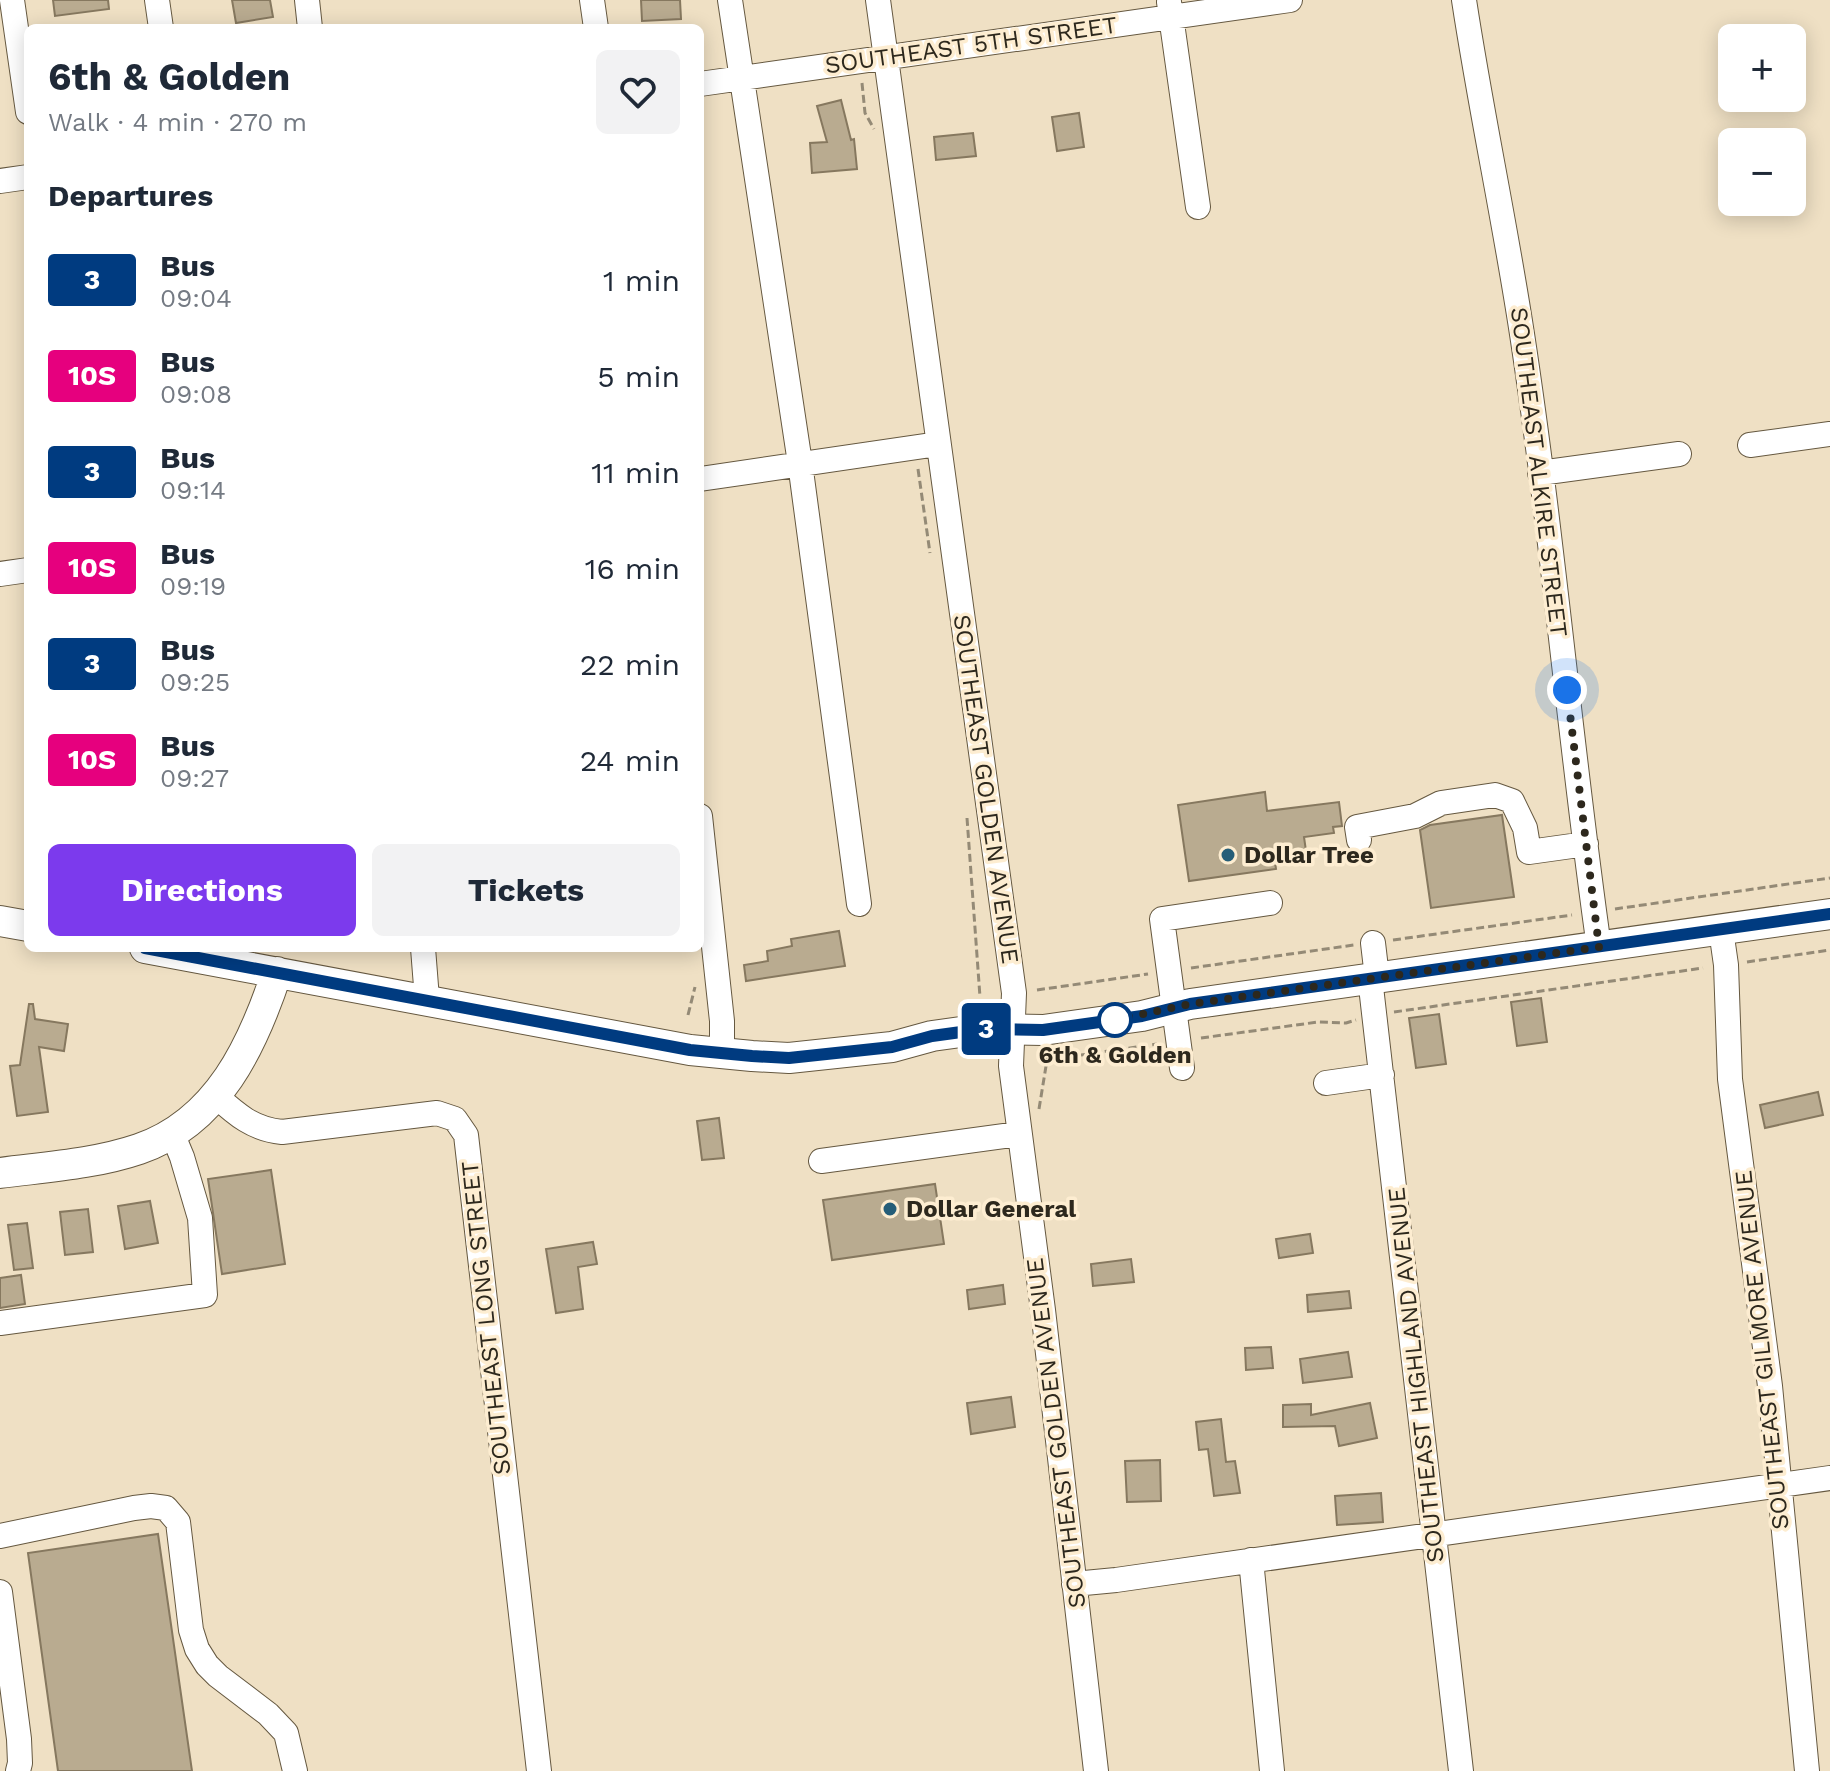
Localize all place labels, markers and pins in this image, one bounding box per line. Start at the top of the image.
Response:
place label: Dollar Tree [1244,841,1374,869]
marker: Dollar Tree [1219,846,1237,864]
marker: 6th & Golden [1098,1003,1132,1037]
place label: 6th & Golden [1038,1041,1192,1069]
place label: Dollar General [906,1195,1076,1223]
marker: Dollar General [881,1200,899,1218]

